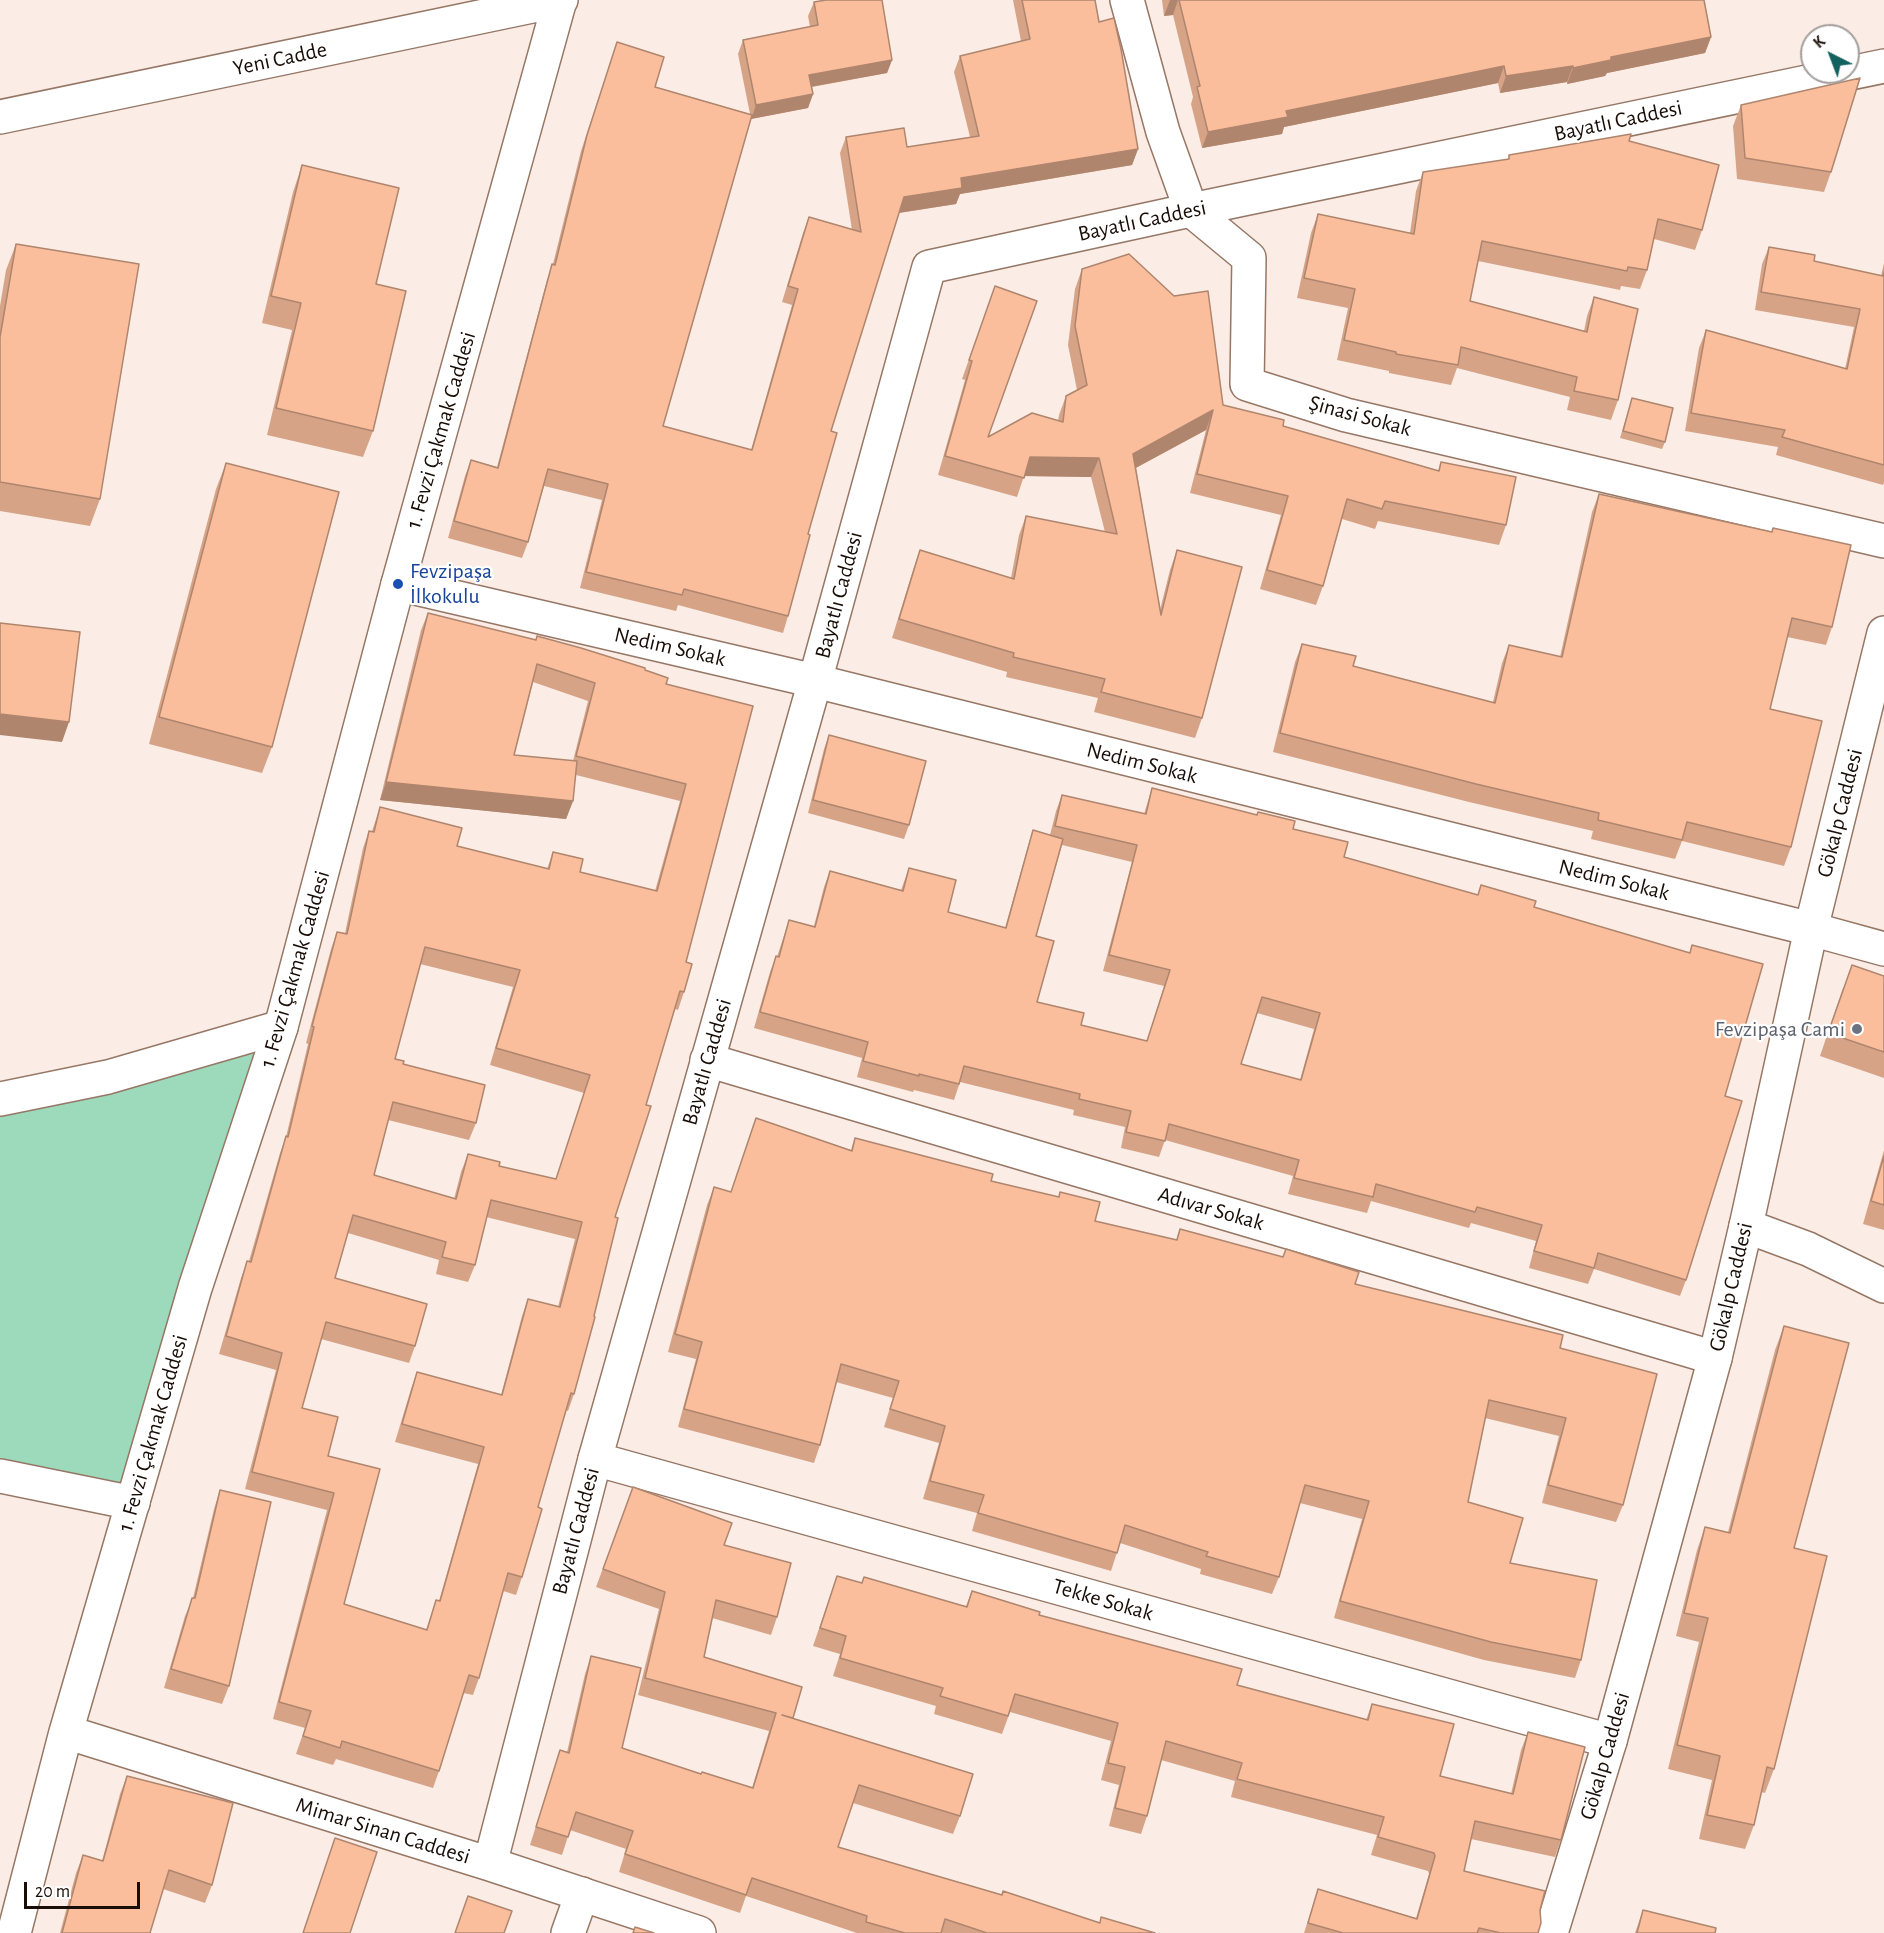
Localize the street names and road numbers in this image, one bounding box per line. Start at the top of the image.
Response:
street label: Yeni Cadde [231,36,329,82]
street label: Bayatlı Caddesi [1552,95,1684,147]
street label: Bayatlı Caddesi [1076,195,1208,247]
street label: 1. Fevzi Çakmak Caddesi [400,329,482,531]
street label: Şinasi Sokak [1306,390,1414,442]
street label: Bayatlı Caddesi [809,529,869,661]
street label: Nedim Sokak [612,621,728,673]
street label: Nedim Sokak [1084,736,1200,790]
street label: Gökalp Caddesi [1811,746,1869,880]
street label: Nedim Sokak [1556,853,1672,907]
street label: 1. Fevzi Çakmak Caddesi [254,868,336,1070]
street label: Bayatlı Caddesi [676,996,738,1128]
street label: Adıvar Sokak [1155,1181,1267,1237]
street label: Gökalp Caddesi [1703,1220,1759,1354]
street label: 1. Fevzi Çakmak Caddesi [112,1332,194,1534]
street label: Bayatlı Caddesi [546,1465,606,1597]
street label: Tekke Sokak [1050,1573,1156,1627]
street label: Gökalp Caddesi [1574,1689,1636,1823]
street label: Mimar Sinan Caddesi [293,1792,473,1870]

